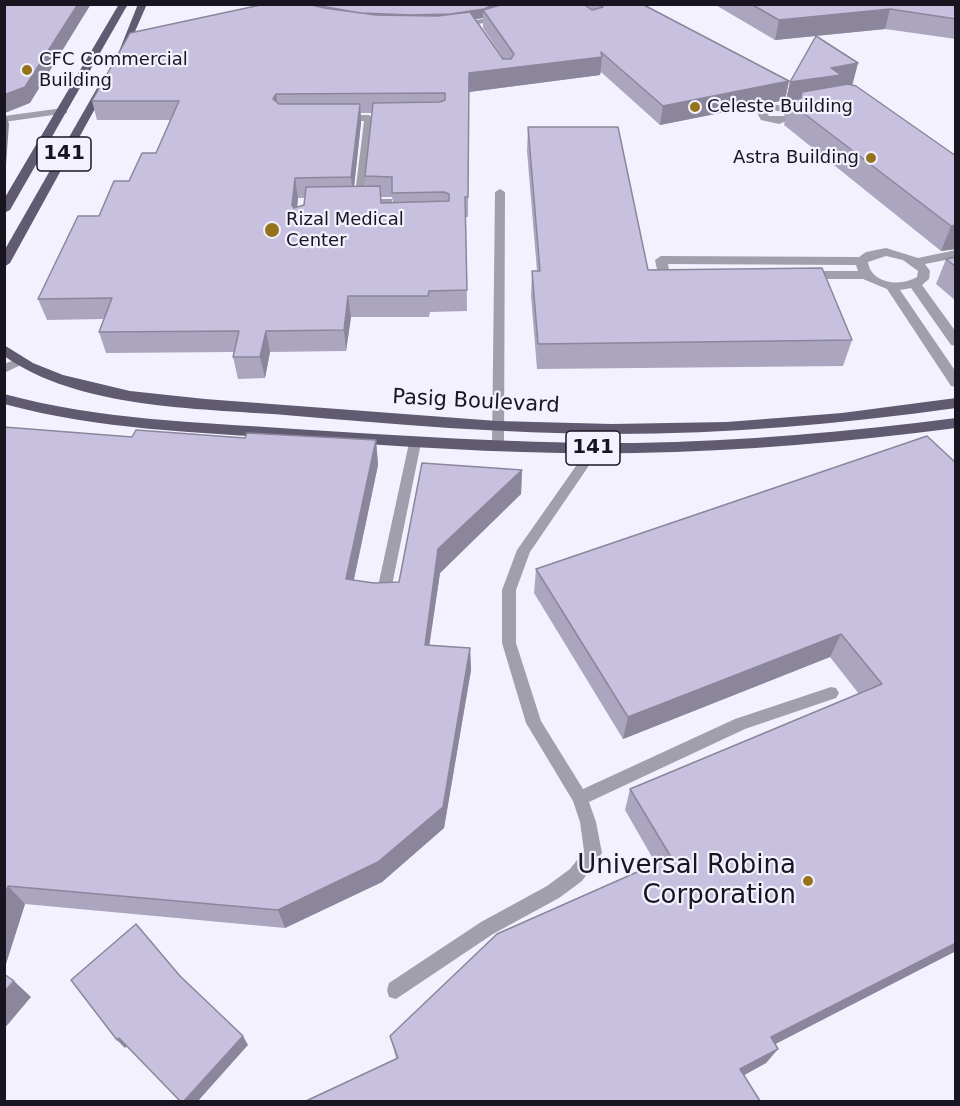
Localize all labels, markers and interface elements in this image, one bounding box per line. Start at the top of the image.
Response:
place label: CFC Commercial Building [39,49,188,92]
marker: CFC Commercial Building [20,63,34,77]
place label: Celeste Building [707,96,853,118]
marker: Celeste Building [688,100,702,114]
road number: 141 [37,137,91,171]
place label: Astra Building [733,147,859,169]
marker: Astra Building [864,151,878,165]
place label: Rizal Medical Center [286,209,404,252]
marker: Rizal Medical Center [263,221,281,239]
street label: Pasig Boulevard [392,385,560,419]
road number: 141 [566,431,620,465]
place label: Universal Robina Corporation [577,850,796,912]
marker: Universal Robina Corporation [801,874,815,888]

